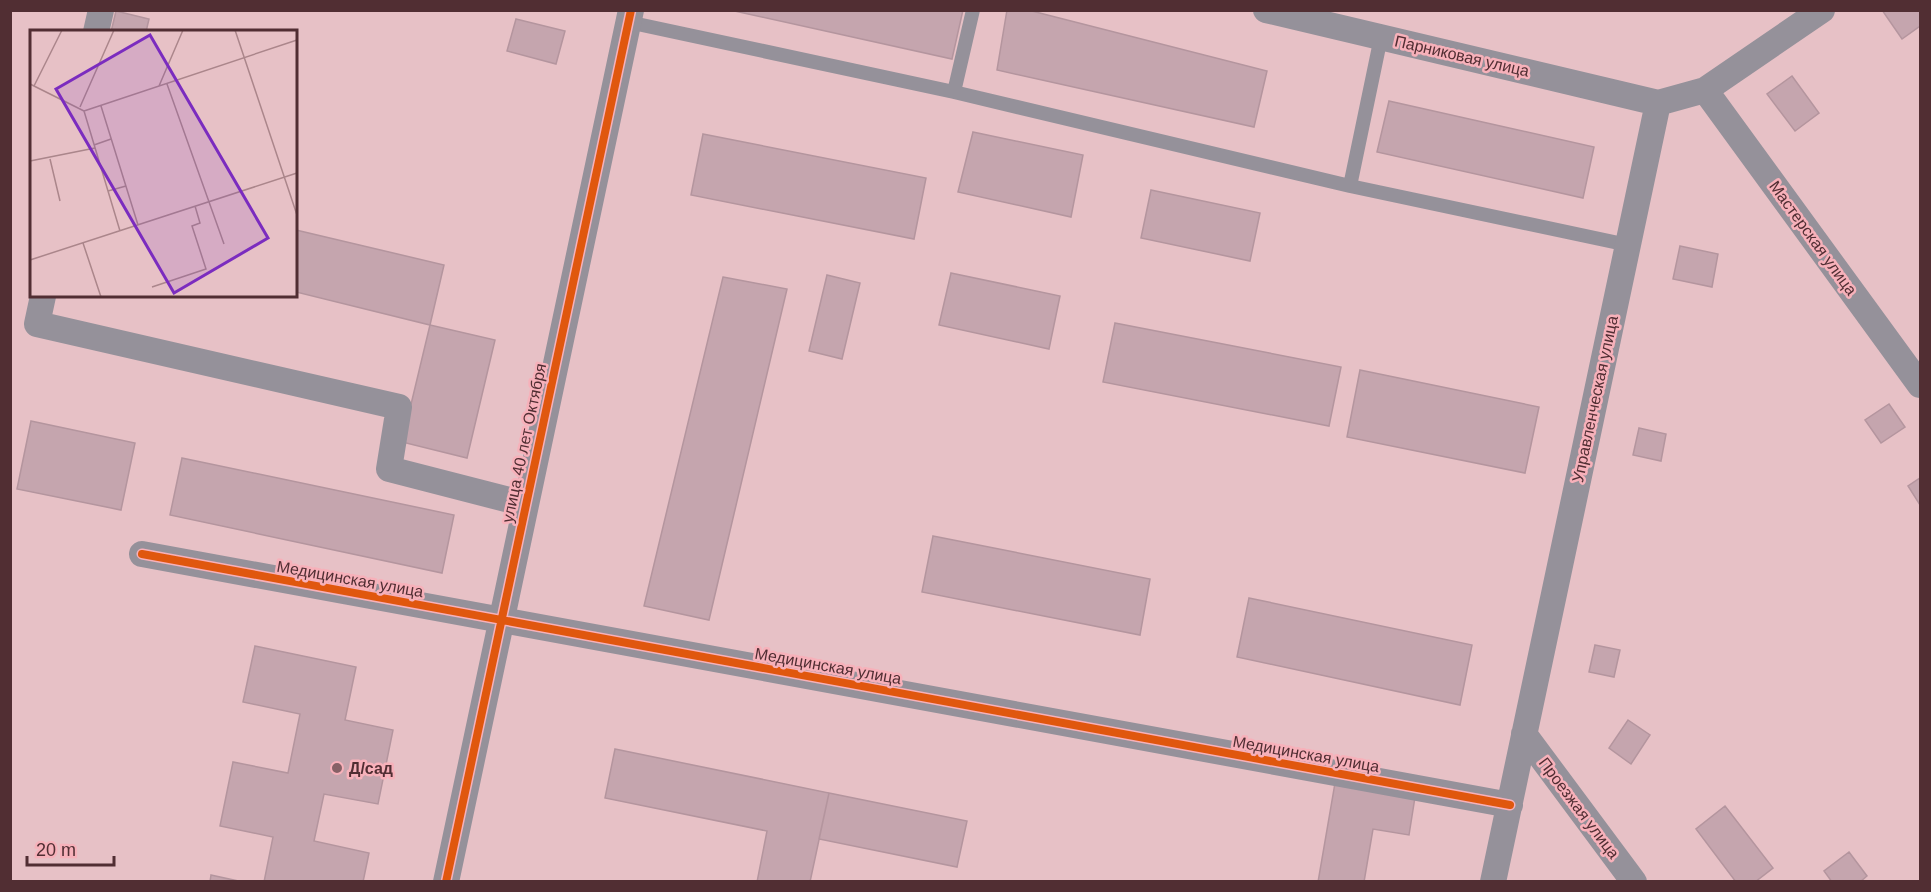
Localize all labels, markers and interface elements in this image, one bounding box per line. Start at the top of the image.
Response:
inset map [30,30,297,297]
street label: Парниковая улица [1393,32,1531,80]
street label: Мастерская улица [1766,178,1860,298]
street label: Управленческая улица [1569,314,1621,484]
street label: улица 40 лет Октября [499,362,549,524]
street label: Медицинская улица [275,558,425,600]
street label: Медицинская улица [753,645,903,687]
street label: Медицинская улица [1231,733,1381,775]
street label: Проезжая улица [1536,754,1623,862]
place label: Д/сад [349,760,393,777]
marker: Д/сад [330,761,344,775]
scale bar [27,829,114,867]
text: 20 m [36,840,76,860]

